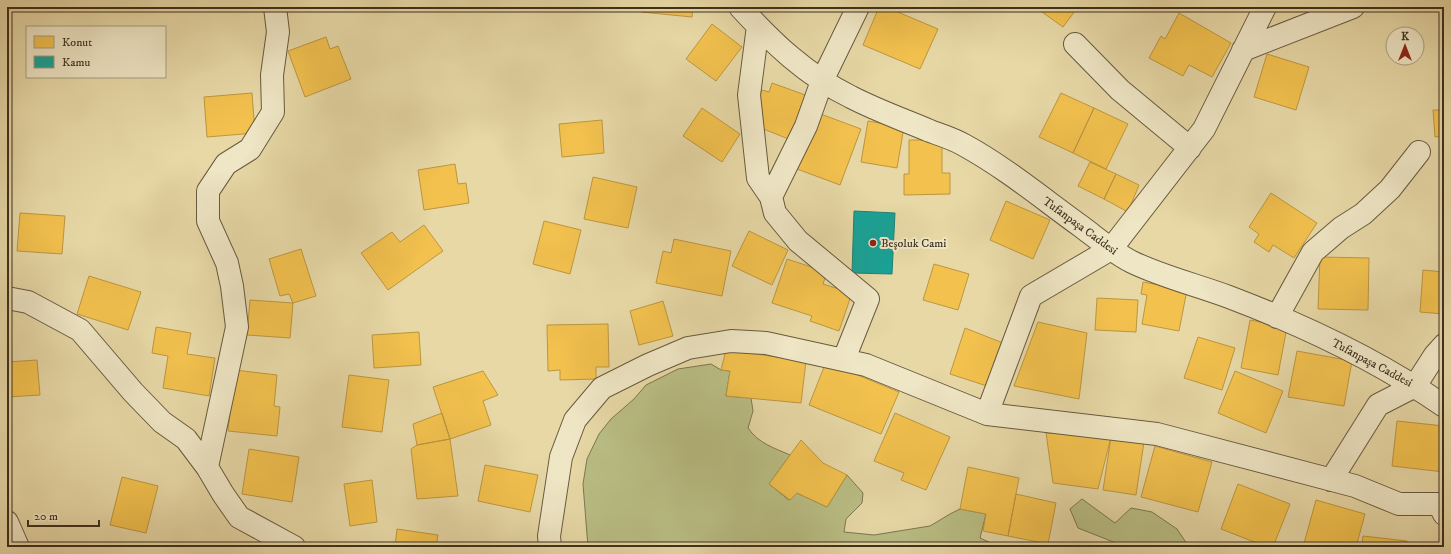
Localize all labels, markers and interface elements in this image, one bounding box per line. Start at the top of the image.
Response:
legend [26,26,166,78]
north arrow [1385,26,1425,66]
text: K [1401,30,1409,44]
text: Konut [62,35,92,50]
text: Kamu [62,55,90,70]
street label: Tufanpaşa Caddesi [1040,194,1120,258]
place label: Beşoluk Cami [881,236,946,251]
marker: Beşoluk Cami [868,238,878,248]
street label: Tufanpaşa Caddesi [1329,335,1415,391]
scale bar [28,502,99,528]
text: 20 m [34,509,58,524]

